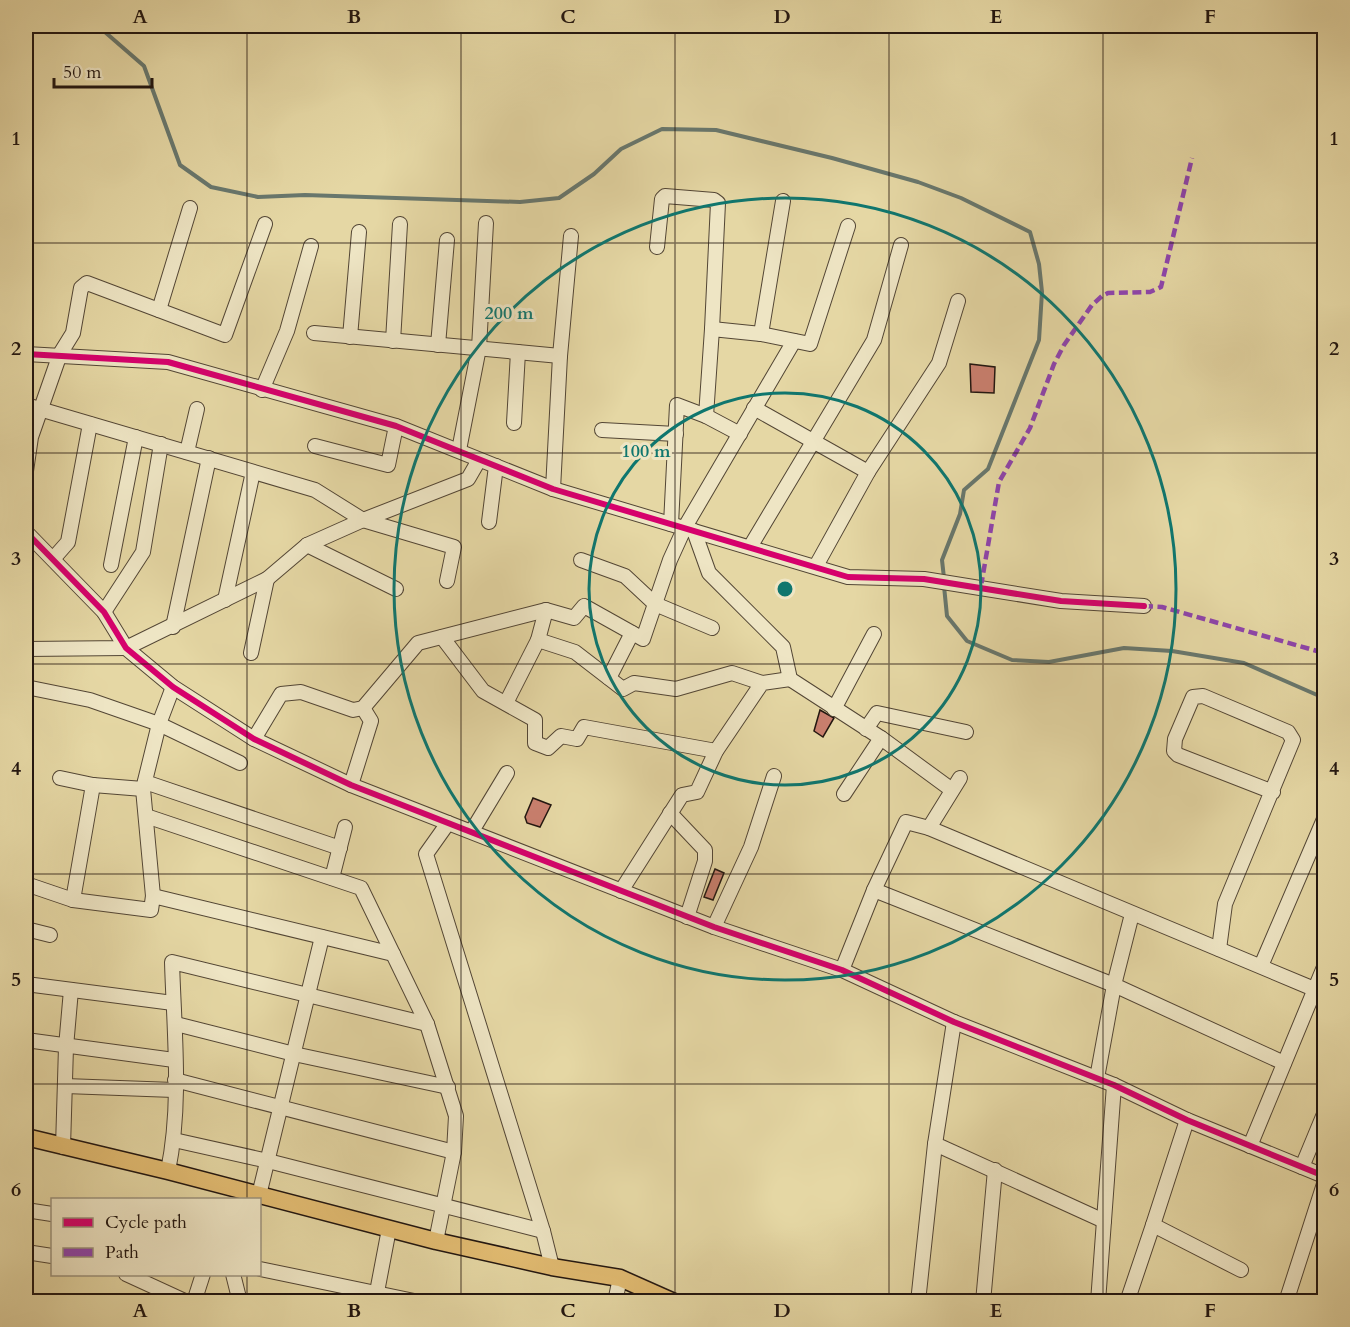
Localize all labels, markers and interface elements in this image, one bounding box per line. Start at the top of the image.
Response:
text: A [132,3,148,30]
text: B [347,3,361,30]
text: C [560,3,576,30]
text: D [773,3,791,30]
text: E [990,3,1002,30]
text: F [1204,3,1216,30]
scale bar [54,51,152,89]
text: 50 m [63,60,102,85]
text: 1 [11,125,21,152]
text: 1 [1329,125,1339,152]
text: 200 m [484,301,534,326]
text: 2 [11,335,21,362]
text: 2 [1329,335,1339,362]
text: 100 m [621,439,671,464]
text: 3 [11,545,21,572]
text: 3 [1329,545,1339,572]
centre of rings [775,579,795,599]
text: 4 [11,755,21,782]
text: 4 [1329,755,1339,782]
text: 5 [11,966,21,993]
text: 5 [1329,966,1339,993]
text: 6 [11,1176,21,1203]
text: 6 [1329,1176,1339,1203]
legend [51,1198,261,1276]
text: Cycle path [105,1210,187,1235]
text: Path [105,1240,139,1265]
text: A [132,1297,148,1324]
text: B [347,1297,361,1324]
text: C [560,1297,576,1324]
text: D [773,1297,791,1324]
text: E [990,1297,1002,1324]
text: F [1204,1297,1216,1324]

